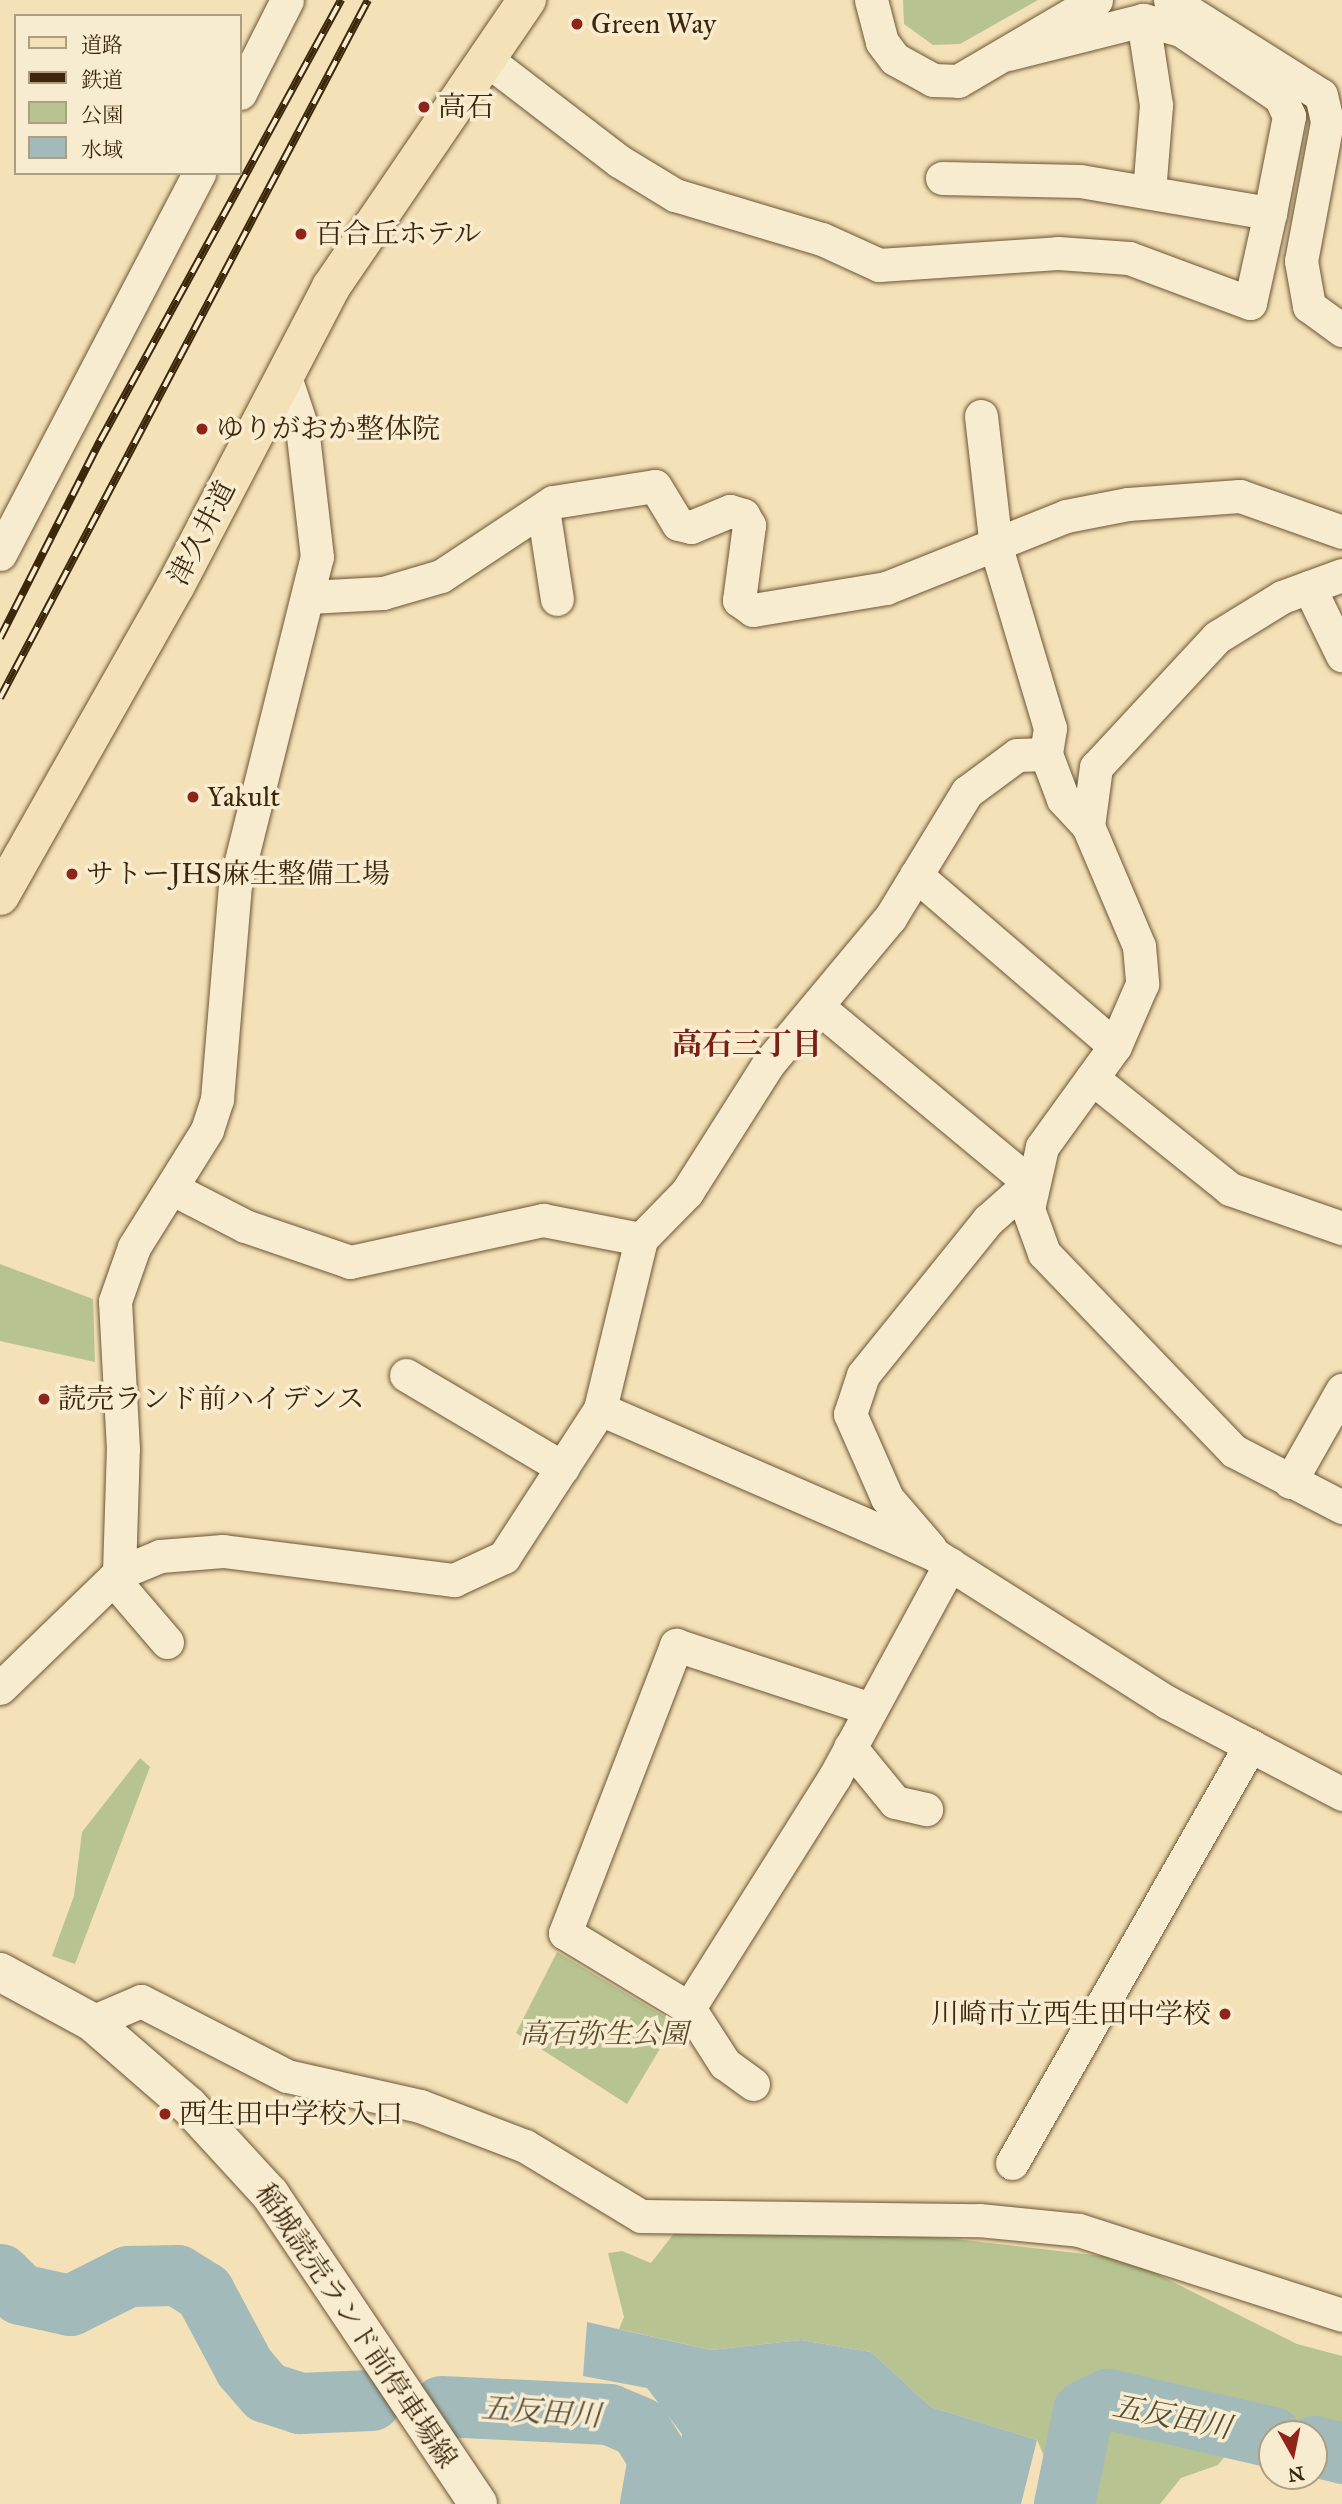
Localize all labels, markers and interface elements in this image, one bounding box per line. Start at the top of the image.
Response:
place label: Green Way [591,7,716,41]
legend [14,14,242,175]
marker: Green Way [569,16,585,32]
text: 道路 [81,32,123,58]
text: 鉄道 [81,67,123,93]
place label: 高石 [438,90,494,124]
marker: 高石 [416,99,432,115]
text: 公園 [81,102,123,128]
text: 水域 [81,137,123,163]
place label: 百合丘ホテル [315,217,483,251]
marker: 百合丘ホテル [293,226,309,242]
place label: ゆりがおか整体院 [216,412,440,446]
marker: ゆりがおか整体院 [194,421,210,437]
street label: 津久井道 [162,475,242,591]
place label: Yakult [207,780,280,814]
marker: Yakult [185,789,201,805]
place label: サトーJHS麻生整備工場 [86,857,390,891]
marker: サトーJHS麻生整備工場 [64,866,80,882]
district label: 高石三丁目 [672,1026,822,1062]
place label: 読売ランド前ハイデンス [58,1382,366,1416]
marker: 読売ランド前ハイデンス [36,1391,52,1407]
place label: 川崎市立西生田中学校 [931,1997,1211,2031]
marker: 川崎市立西生田中学校 [1217,2006,1233,2022]
park label: 高石弥生公園 [520,2017,688,2051]
place label: 西生田中学校入口 [179,2097,403,2131]
marker: 西生田中学校入口 [157,2106,173,2122]
street label: 稲城読売ランド前停車場線 [248,2177,464,2475]
water label: 五反田川 [1110,2388,1234,2446]
water label: 五反田川 [480,2390,602,2434]
north arrow [1258,2420,1328,2490]
text: N [1286,2462,1306,2487]

